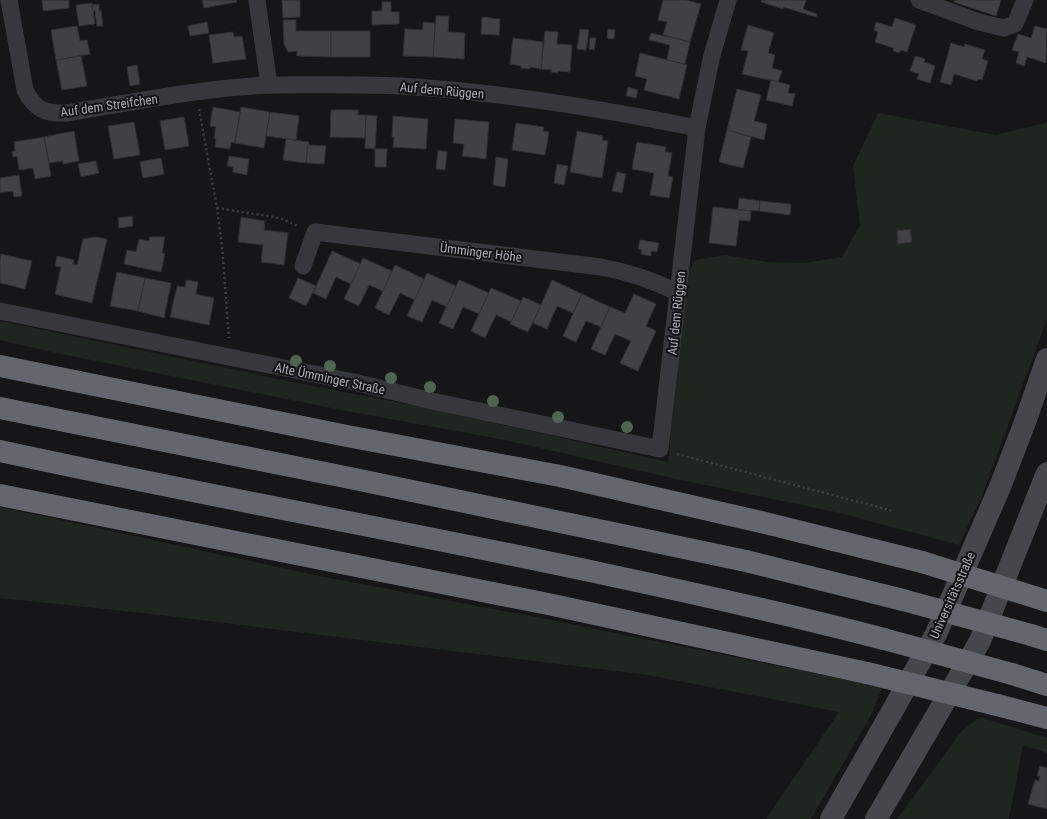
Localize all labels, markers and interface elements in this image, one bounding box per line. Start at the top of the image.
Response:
street label: Auf dem Rüggen [399,79,485,102]
street label: Auf dem Streifchen [59,91,159,120]
street label: Ümminger Höhe [439,240,523,265]
street label: Auf dem Rüggen [665,270,688,356]
street label: Alte Ümminger Straße [273,359,386,398]
street label: Universitätsstraße [927,549,978,641]

